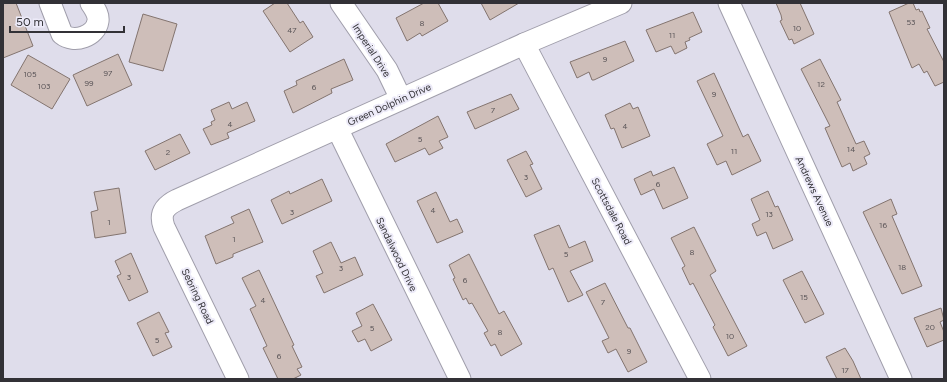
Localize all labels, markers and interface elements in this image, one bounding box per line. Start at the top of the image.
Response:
scale bar [10,8,124,34]
text: 50 m [16,15,44,29]
house number: 53 [907,17,915,27]
house number: 8 [420,18,425,28]
street label: Imperial Drive [349,21,394,80]
house number: 10 [793,23,801,33]
house number: 47 [287,25,297,35]
house number: 11 [669,30,675,40]
house number: 9 [603,54,608,64]
house number: 97 [104,68,113,78]
house number: 105 [23,69,37,79]
house number: 99 [84,78,94,88]
house number: 12 [817,79,825,89]
street label: Green Dolphin Drive [346,80,433,129]
house number: 103 [38,81,50,91]
house number: 6 [312,82,317,92]
house number: 9 [712,89,717,99]
house number: 7 [491,105,496,115]
house number: 4 [228,119,233,129]
house number: 4 [623,121,628,131]
house number: 5 [418,134,423,144]
house number: 14 [847,144,855,154]
house number: 11 [731,146,737,156]
house number: 2 [166,147,170,157]
street label: Andrews Avenue [793,154,837,229]
house number: 3 [524,172,528,182]
street label: Scottsdale Road [589,176,635,247]
house number: 6 [656,179,661,189]
house number: 4 [431,205,436,215]
house number: 3 [290,207,294,217]
house number: 13 [765,209,773,219]
street label: Sandalwood Drive [373,215,420,294]
house number: 1 [107,217,111,227]
house number: 16 [879,220,887,230]
house number: 1 [232,234,236,244]
house number: 8 [690,247,695,257]
house number: 5 [564,249,569,259]
house number: 18 [898,262,906,272]
house number: 3 [339,263,343,273]
street label: Sebring Road [179,266,217,326]
house number: 3 [127,272,131,282]
house number: 6 [463,275,468,285]
house number: 15 [800,292,808,302]
house number: 4 [261,295,266,305]
house number: 7 [601,297,606,307]
house number: 20 [925,322,935,332]
house number: 5 [370,323,375,333]
house number: 8 [498,327,503,337]
house number: 10 [726,331,734,341]
house number: 5 [155,335,160,345]
house number: 9 [627,346,632,356]
house number: 6 [277,351,282,361]
house number: 17 [841,365,849,375]

